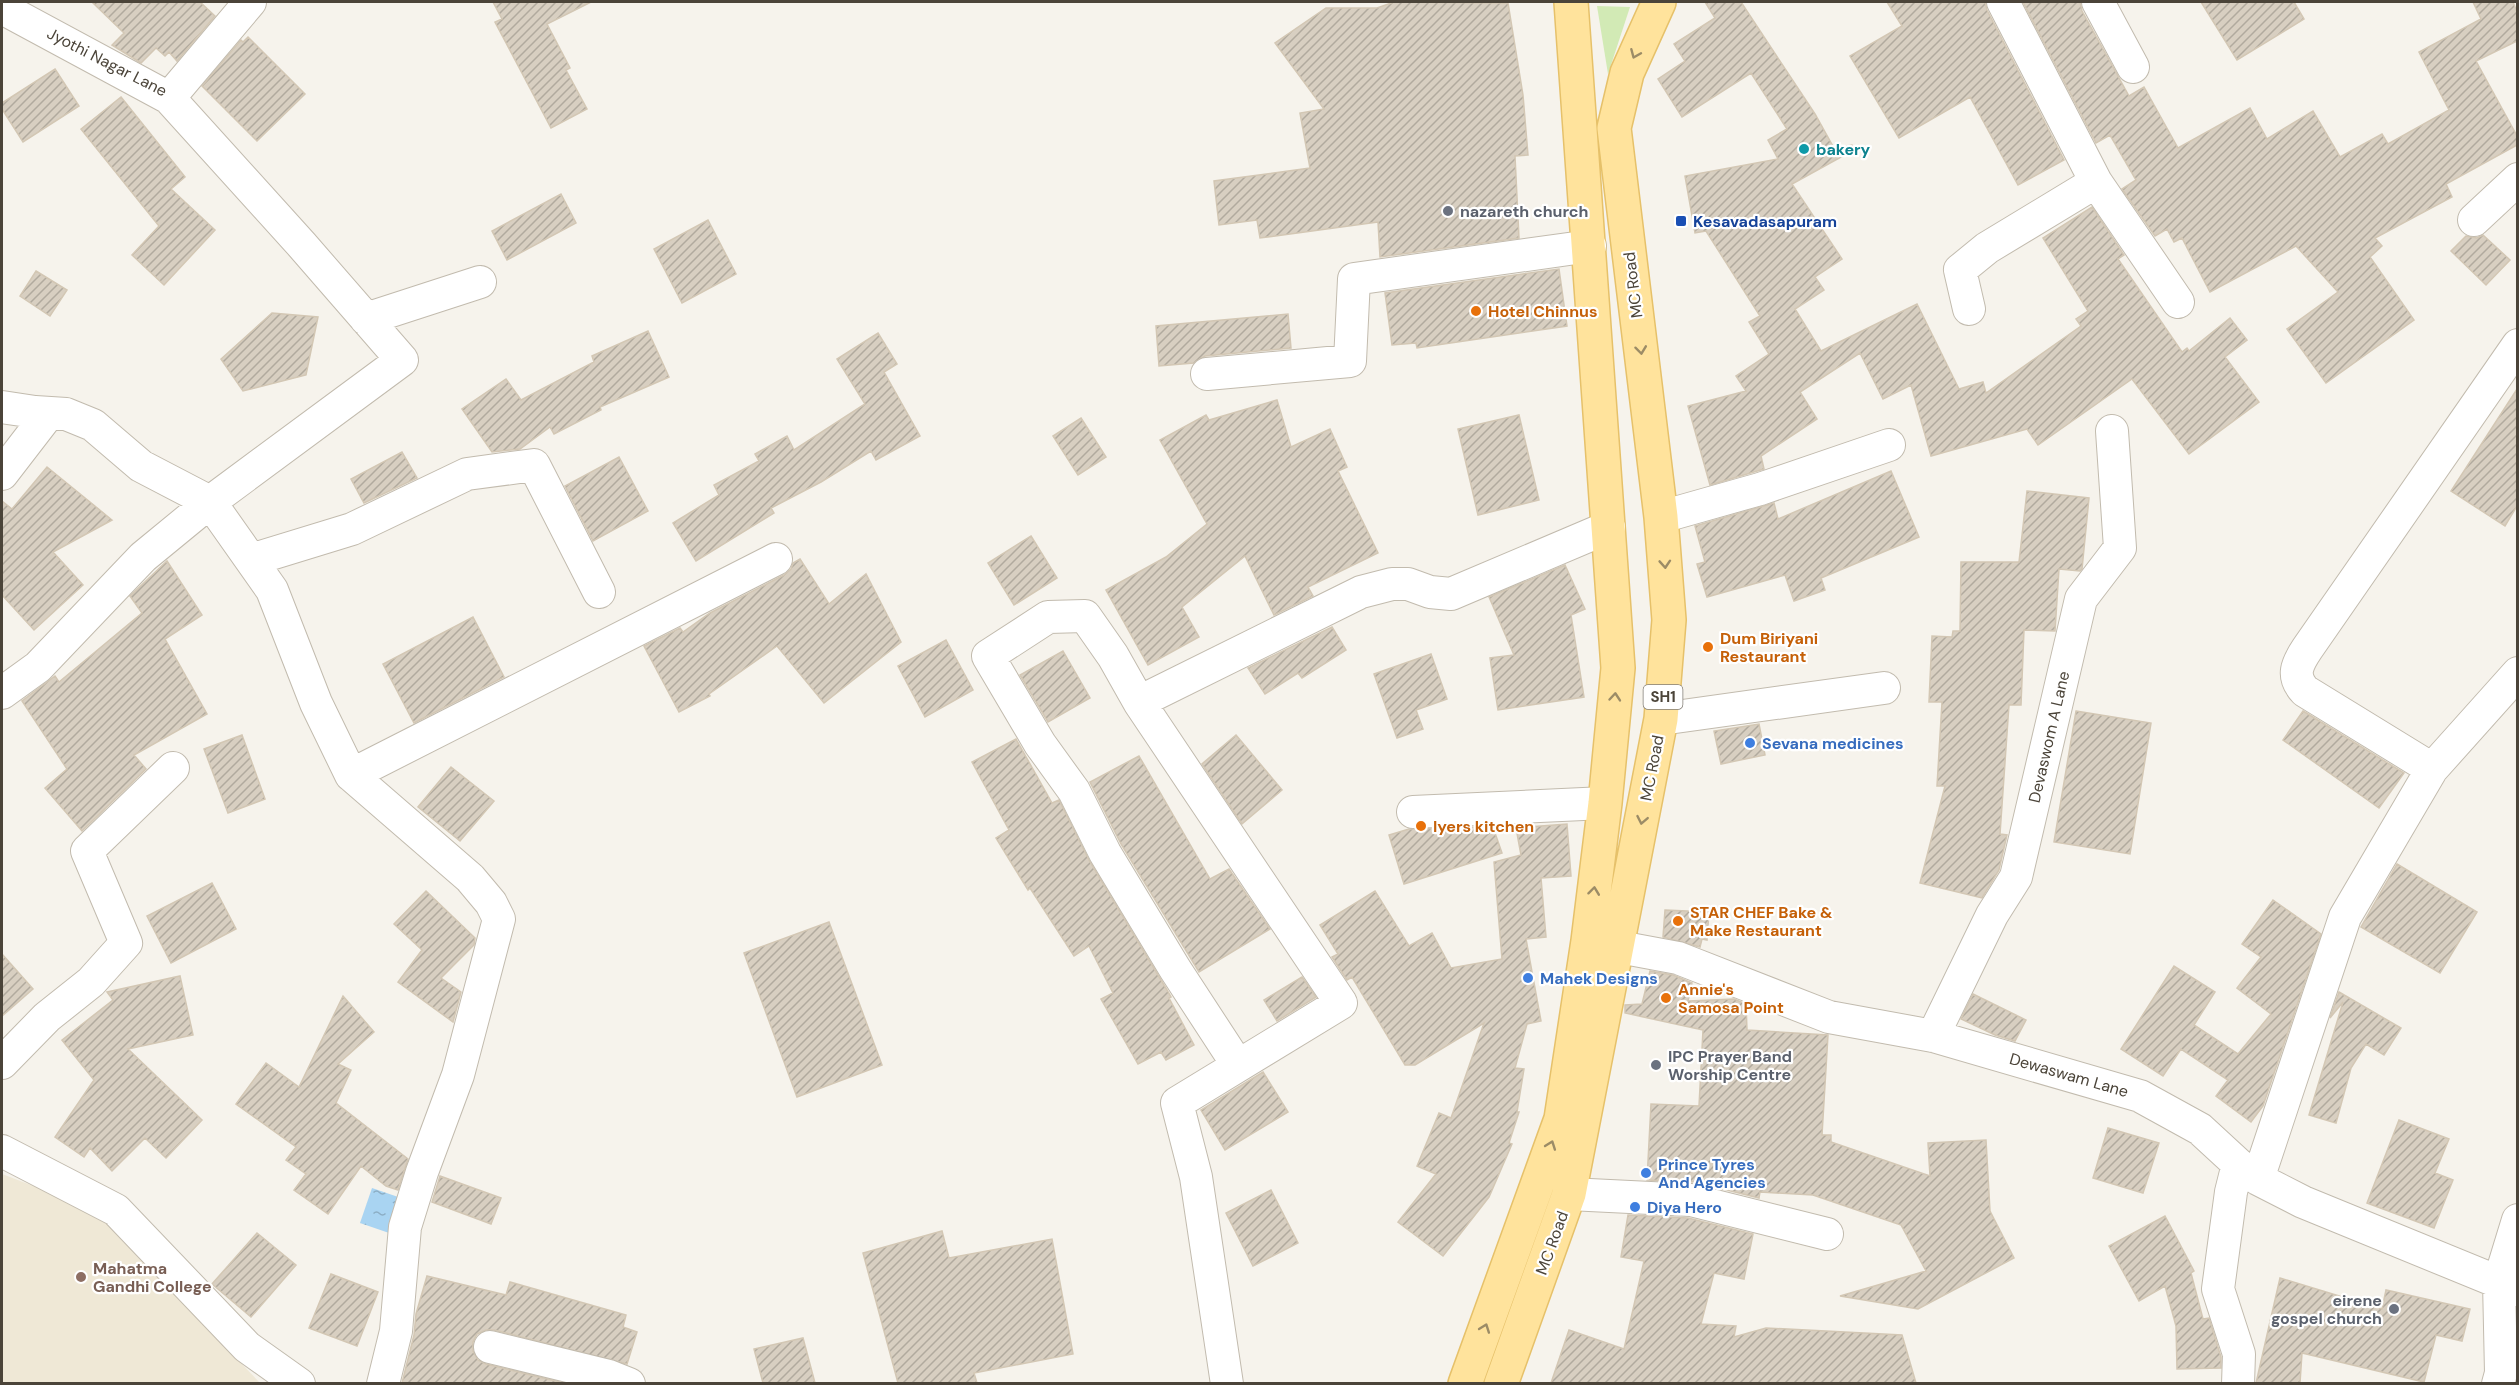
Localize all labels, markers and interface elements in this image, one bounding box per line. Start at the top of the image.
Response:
street label: Jyothi Nagar Lane [43,23,171,101]
one-way arrow [1630,48,1642,59]
place label: bakery [1816,139,1871,160]
marker: bakery [1797,142,1811,156]
place label: nazareth church [1460,201,1588,222]
marker: nazareth church [1441,204,1455,218]
place label: Kesavadasapuram [1693,211,1837,232]
marker: Kesavadasapuram [1674,214,1688,228]
street label: MC Road [1619,251,1647,319]
place label: Hotel Chinnus [1488,301,1597,322]
marker: Hotel Chinnus [1469,304,1483,318]
one-way arrow [1634,345,1647,354]
one-way arrow [1658,560,1671,569]
place label: Dum Biriyani Restaurant [1720,628,1818,667]
marker: Dum Biriyani Restaurant [1701,640,1715,654]
street label: Devaswom A Lane [2024,669,2074,805]
road number: SH1 [1644,685,1682,709]
one-way arrow [1608,693,1621,702]
street label: MC Road [1635,733,1669,803]
place label: Sevana medicines [1762,733,1904,754]
marker: Sevana medicines [1743,736,1757,750]
one-way arrow [1636,815,1649,825]
place label: Iyers kitchen [1433,816,1534,837]
marker: Iyers kitchen [1414,819,1428,833]
one-way arrow [1587,886,1600,896]
place label: STAR CHEF Bake & Make Restaurant [1690,902,1833,941]
marker: STAR CHEF Bake & Make Restaurant [1671,914,1685,928]
place label: Mahek Designs [1540,968,1658,989]
marker: Mahek Designs [1521,971,1535,985]
place label: Annie's Samosa Point [1678,979,1784,1018]
marker: Annie's Samosa Point [1659,991,1673,1005]
place label: IPC Prayer Band Worship Centre [1668,1046,1792,1085]
street label: Dewaswam Lane [2007,1048,2131,1102]
marker: IPC Prayer Band Worship Centre [1649,1058,1663,1072]
one-way arrow [1544,1140,1557,1151]
place label: Prince Tyres And Agencies [1658,1154,1766,1193]
marker: Prince Tyres And Agencies [1639,1166,1653,1180]
place label: Diya Hero [1647,1197,1722,1218]
marker: Diya Hero [1628,1200,1642,1214]
street label: MC Road [1531,1208,1573,1278]
place label: Mahatma Gandhi College [93,1258,212,1297]
marker: Mahatma Gandhi College [74,1270,88,1284]
place label: eirene gospel church [2271,1290,2382,1329]
marker: eirene gospel church [2387,1302,2401,1316]
one-way arrow [1478,1324,1491,1334]

